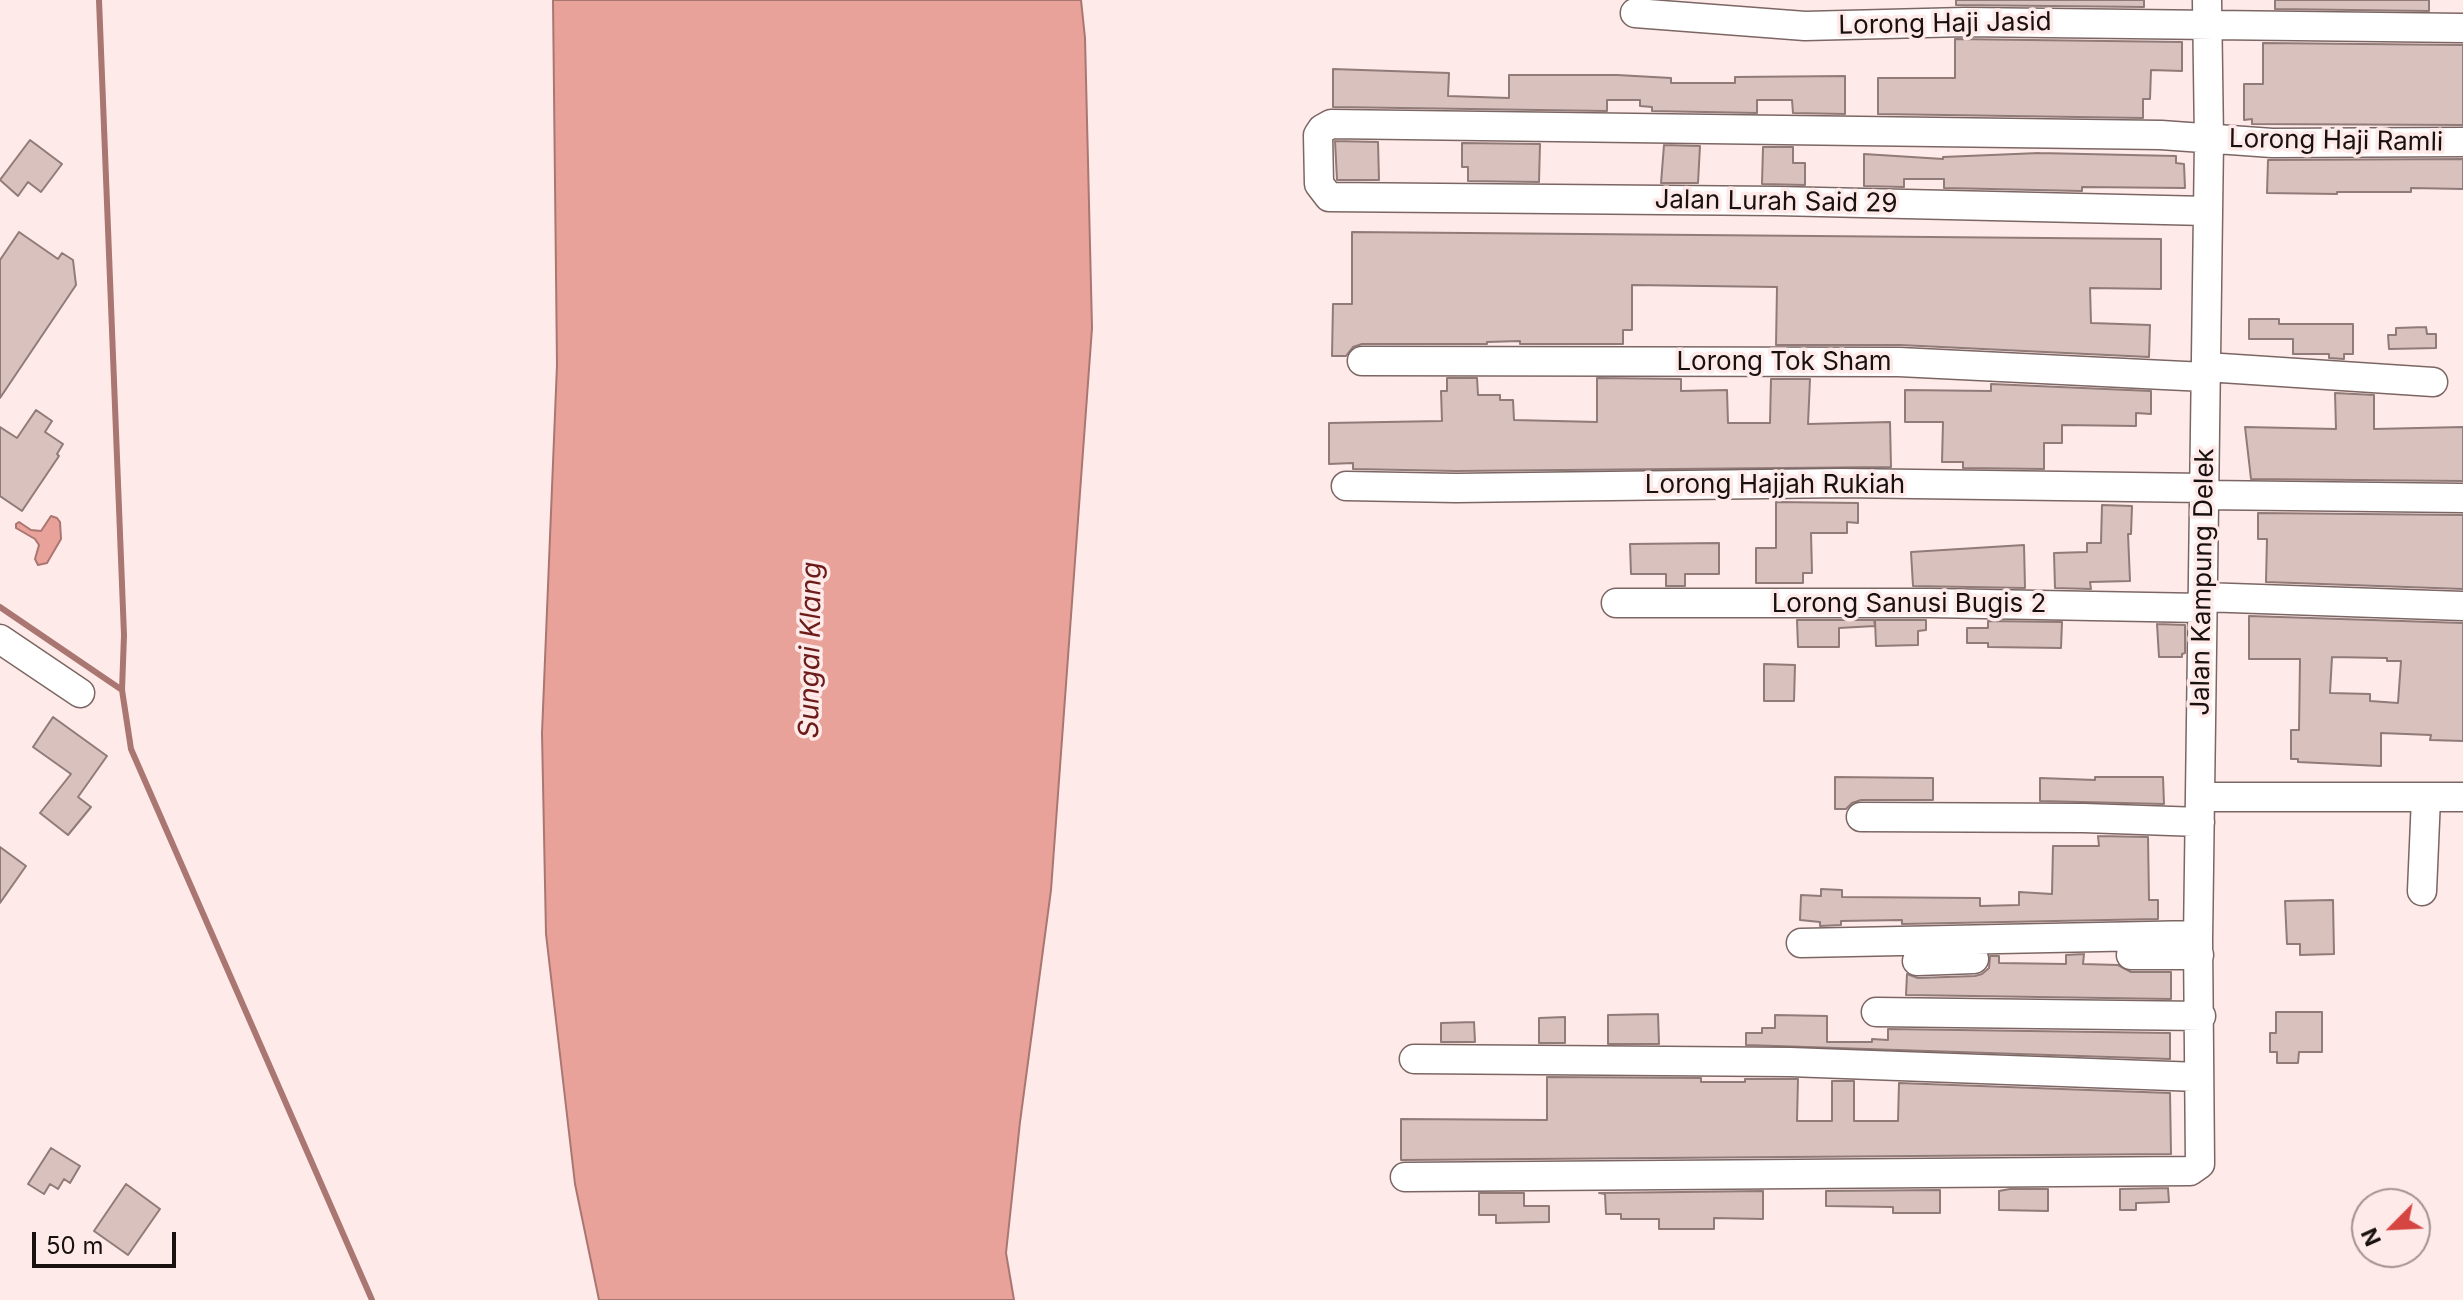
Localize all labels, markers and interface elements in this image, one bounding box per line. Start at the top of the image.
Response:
street label: Lorong Haji Jasid [1838,7,2052,41]
street label: Lorong Haji Ramli [2229,124,2443,158]
street label: Jalan Lurah Said 29 [1654,184,1898,220]
street label: Lorong Tok Sham [1676,346,1892,378]
street label: Jalan Kampung Delek [2185,448,2221,716]
street label: Lorong Hajjah Rukiah [1645,469,1905,501]
water label: Sungai Klang [793,561,829,739]
street label: Lorong Sanusi Bugis 2 [1772,588,2046,620]
north arrow [2351,1188,2431,1268]
scale bar [36,1216,180,1266]
text: N [2356,1224,2386,1250]
text: 50 m [46,1231,104,1260]

